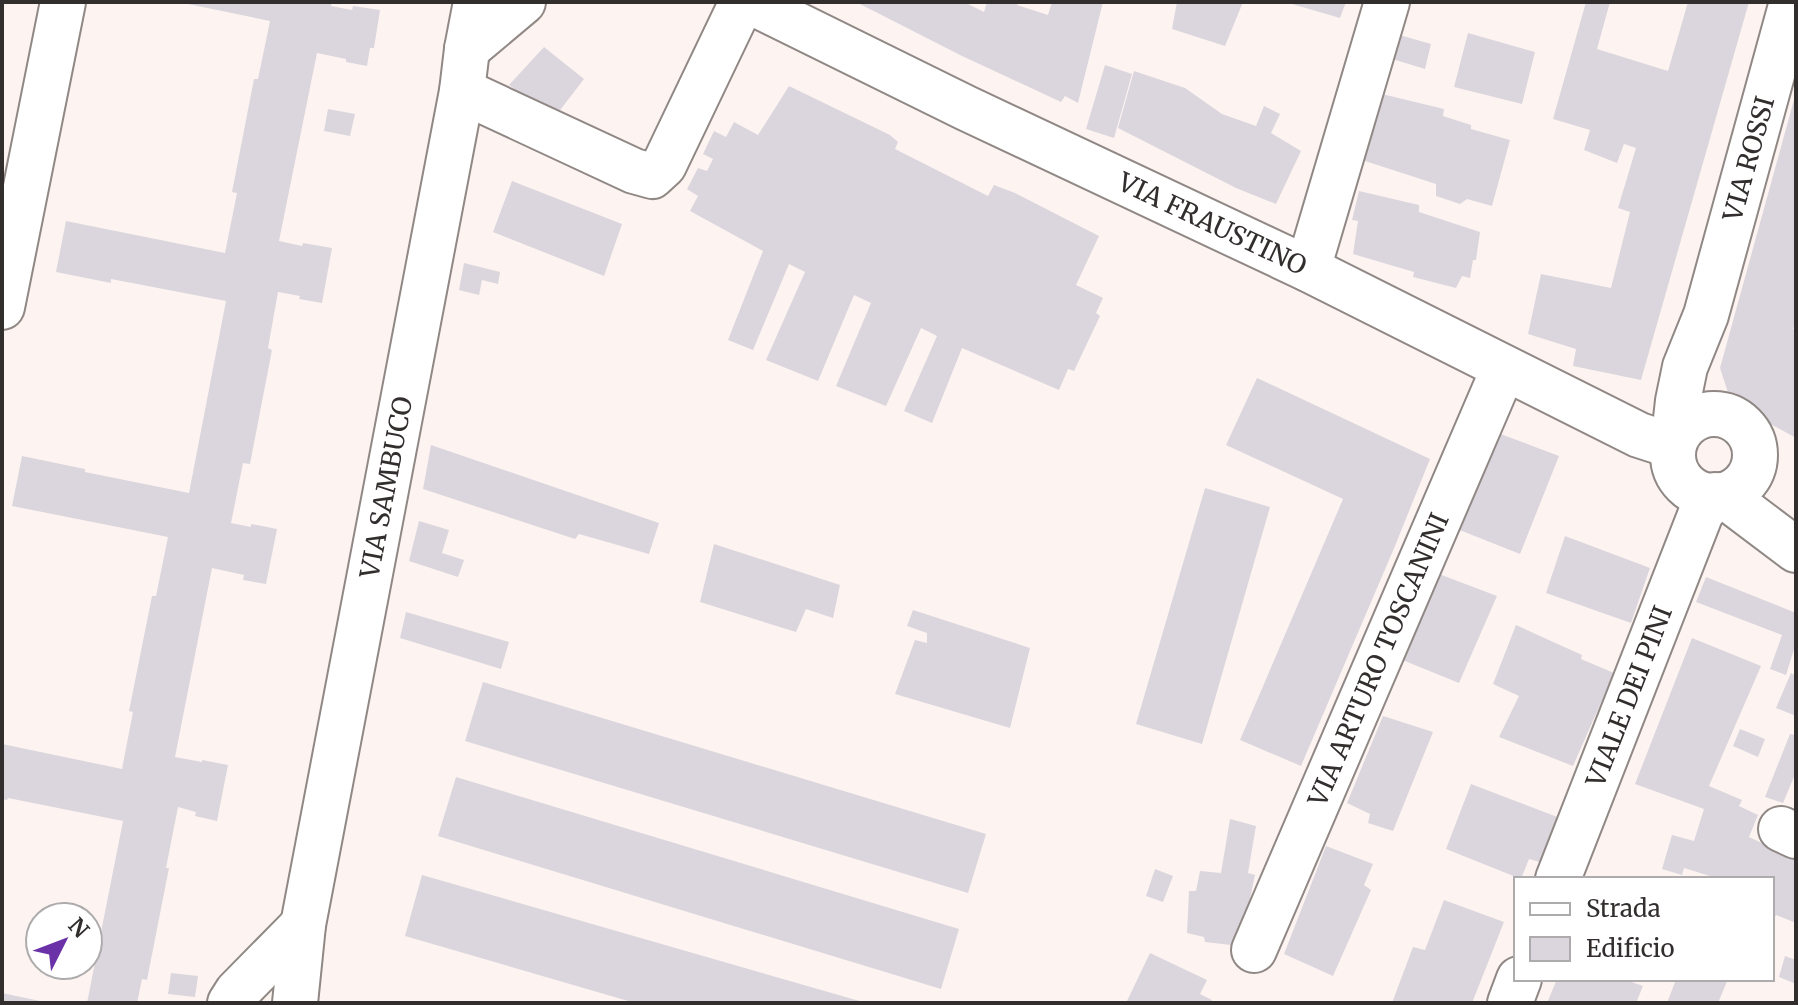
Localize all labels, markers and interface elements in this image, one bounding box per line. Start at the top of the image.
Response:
street label: VIA ROSSI [1715,93,1781,226]
street label: VIA FRAUSTINO [1112,165,1312,282]
street label: VIA SAMBUCO [352,394,419,582]
street label: VIA ARTURO TOSCANINI [1300,508,1456,812]
street label: VIALE DEI PINI [1578,601,1679,792]
legend [1514,877,1774,981]
text: Strada [1586,893,1661,924]
north arrow [24,901,104,981]
text: N [63,912,95,944]
text: Edificio [1586,933,1674,964]

